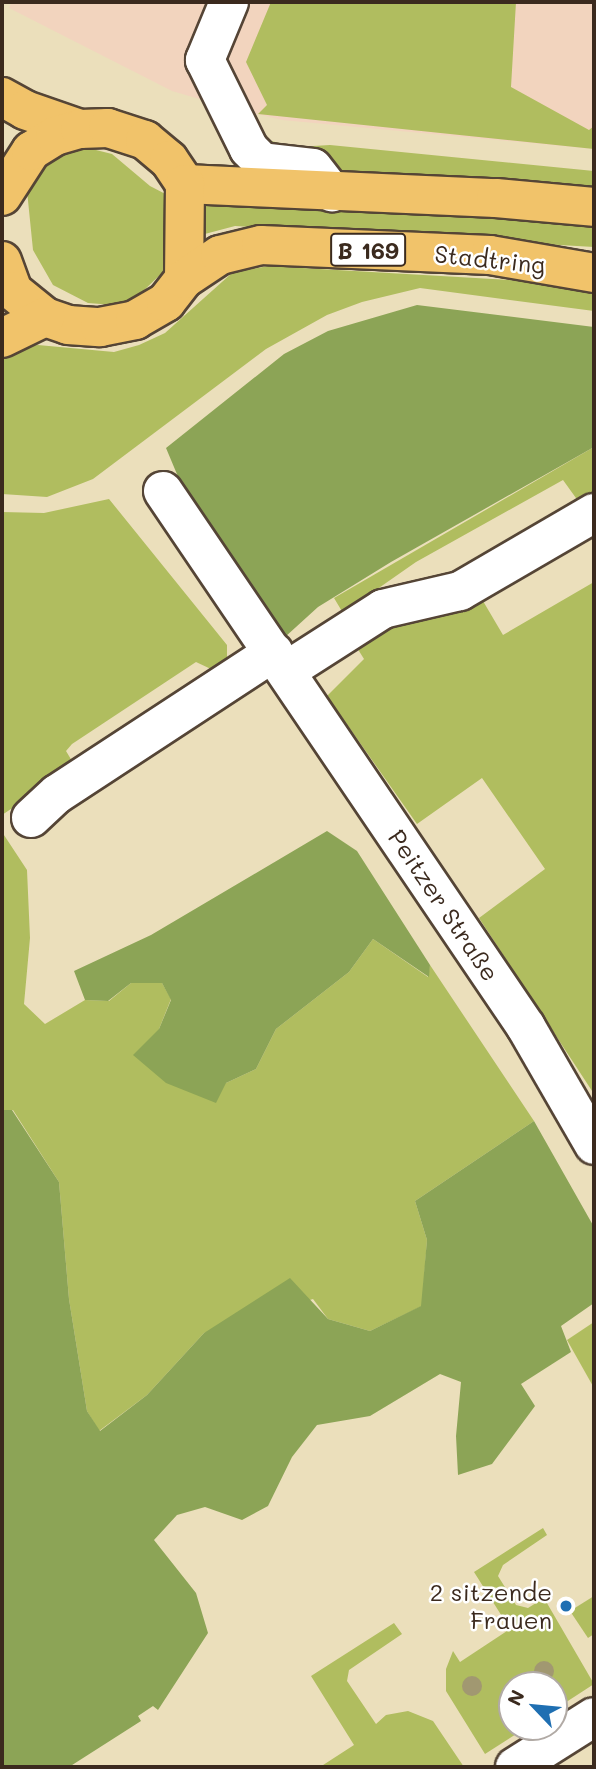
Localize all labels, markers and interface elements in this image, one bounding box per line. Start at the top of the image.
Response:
road number: B 169 [330,230,406,270]
street label: Stadtring [433,239,547,279]
street label: Peitzer Straße [383,824,505,986]
place label: 2 sitzende Frauen [430,1578,552,1634]
marker: 2 sitzende Frauen [558,1598,574,1614]
north arrow [498,1671,568,1741]
text: N [501,1685,530,1709]

